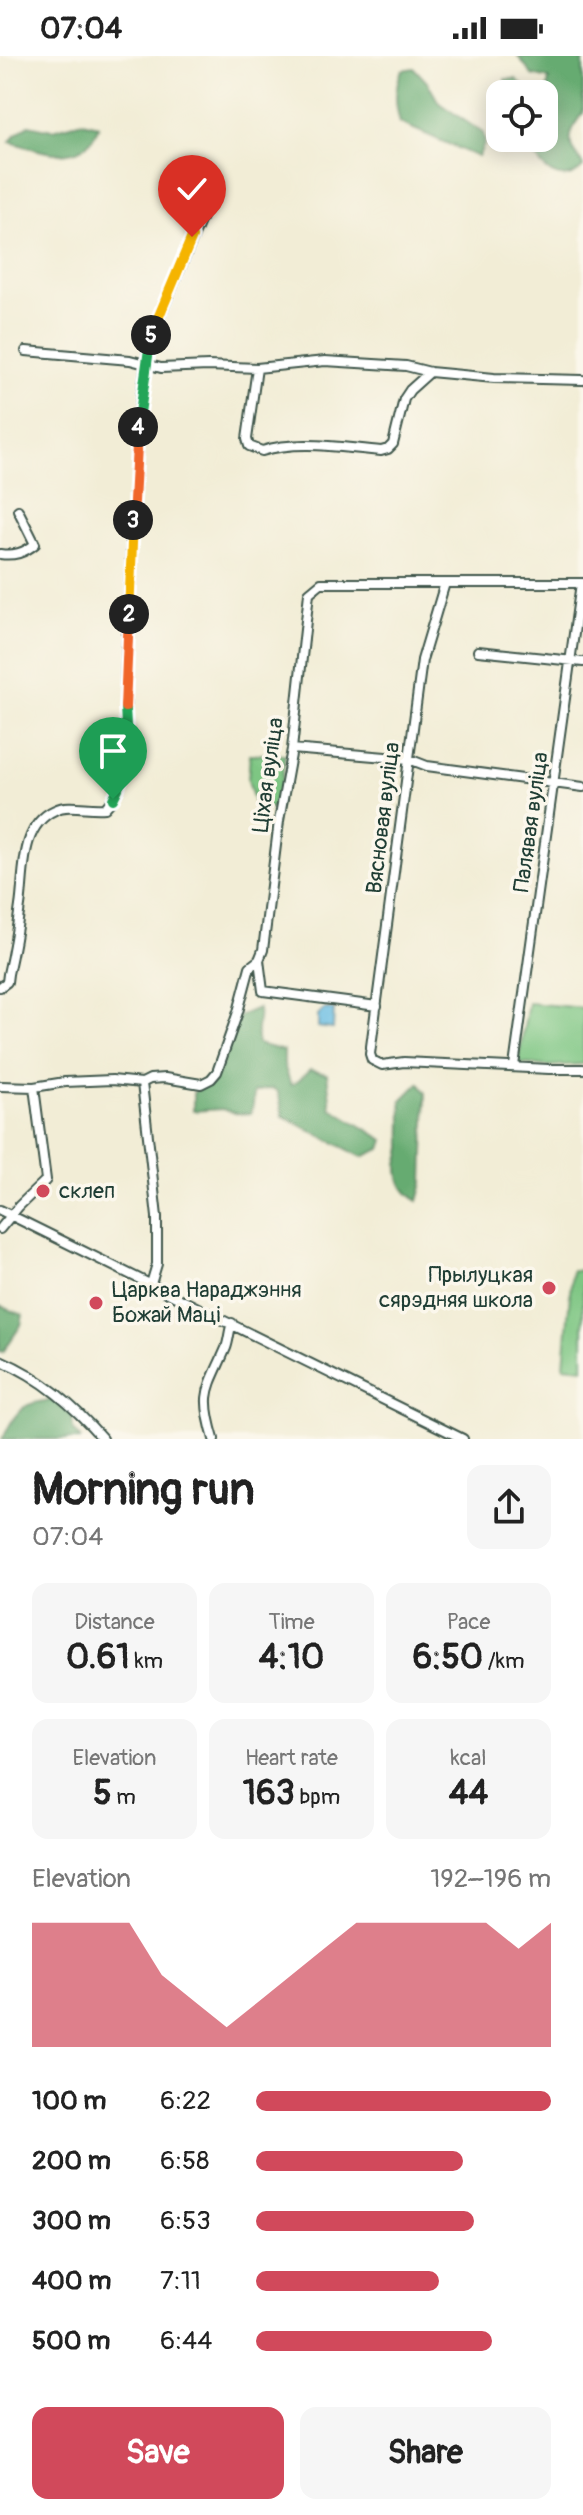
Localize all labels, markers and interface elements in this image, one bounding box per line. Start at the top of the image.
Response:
text: 07:04 [40,10,122,47]
map controls [486,80,558,152]
button: locate [486,80,558,152]
pin [158,155,226,237]
icon: check [170,167,214,211]
pin: 5 [131,315,171,355]
text: 5 [145,321,157,349]
pin: 4 [118,407,158,447]
text: 4 [132,413,144,441]
pin: 3 [113,500,153,540]
text: 3 [127,506,139,534]
pin: 2 [109,594,149,634]
text: 2 [123,600,135,628]
street label: Ціхая вуліца [246,716,290,834]
pin [79,717,147,799]
icon: arrive [91,729,135,773]
street label: Вясновая вуліца [360,741,406,895]
street label: Палявая вуліца [507,750,555,894]
place label: склеп [59,1177,115,1205]
marker: склеп [34,1182,52,1200]
place label: Прылуцкая сярэдняя школа [379,1261,533,1314]
place label: Царква Нараджэння Божай Маці [112,1276,302,1329]
marker: Прылуцкая сярэдняя школа [540,1279,558,1297]
marker: Царква Нараджэння Божай Маці [87,1294,105,1312]
text: Morning run [32,1463,255,1518]
button: share [467,1465,551,1549]
text: 07:04 [32,1521,103,1553]
text: Distance [74,1608,155,1636]
text: Time [269,1608,314,1636]
text: Pace [447,1608,490,1636]
text: 0.61 [66,1636,130,1679]
text: 4:10 [259,1636,324,1679]
text: 6:50 [413,1636,483,1679]
text: km [130,1647,163,1675]
text: /km [483,1647,524,1675]
text: Elevation [73,1744,156,1772]
text: Heart rate [245,1744,338,1772]
text: kcal [451,1744,486,1772]
text: 5 [93,1772,112,1815]
text: 163 [243,1772,295,1815]
text: 44 [449,1772,488,1815]
text: m [112,1783,136,1811]
text: bpm [295,1783,340,1811]
text: Elevation [32,1863,131,1895]
text: 192–196 m [430,1863,551,1895]
text: 100 m [32,2085,106,2117]
text: 6:22 [160,2085,211,2117]
text: 200 m [32,2145,111,2177]
text: 6:58 [160,2145,209,2177]
text: 300 m [32,2205,111,2237]
text: 6:53 [160,2205,211,2237]
text: 400 m [32,2265,111,2297]
text: 7:11 [160,2265,201,2297]
text: 500 m [32,2325,110,2357]
text: 6:44 [160,2325,212,2357]
button: Save [32,2407,284,2499]
button: Share [300,2407,551,2499]

